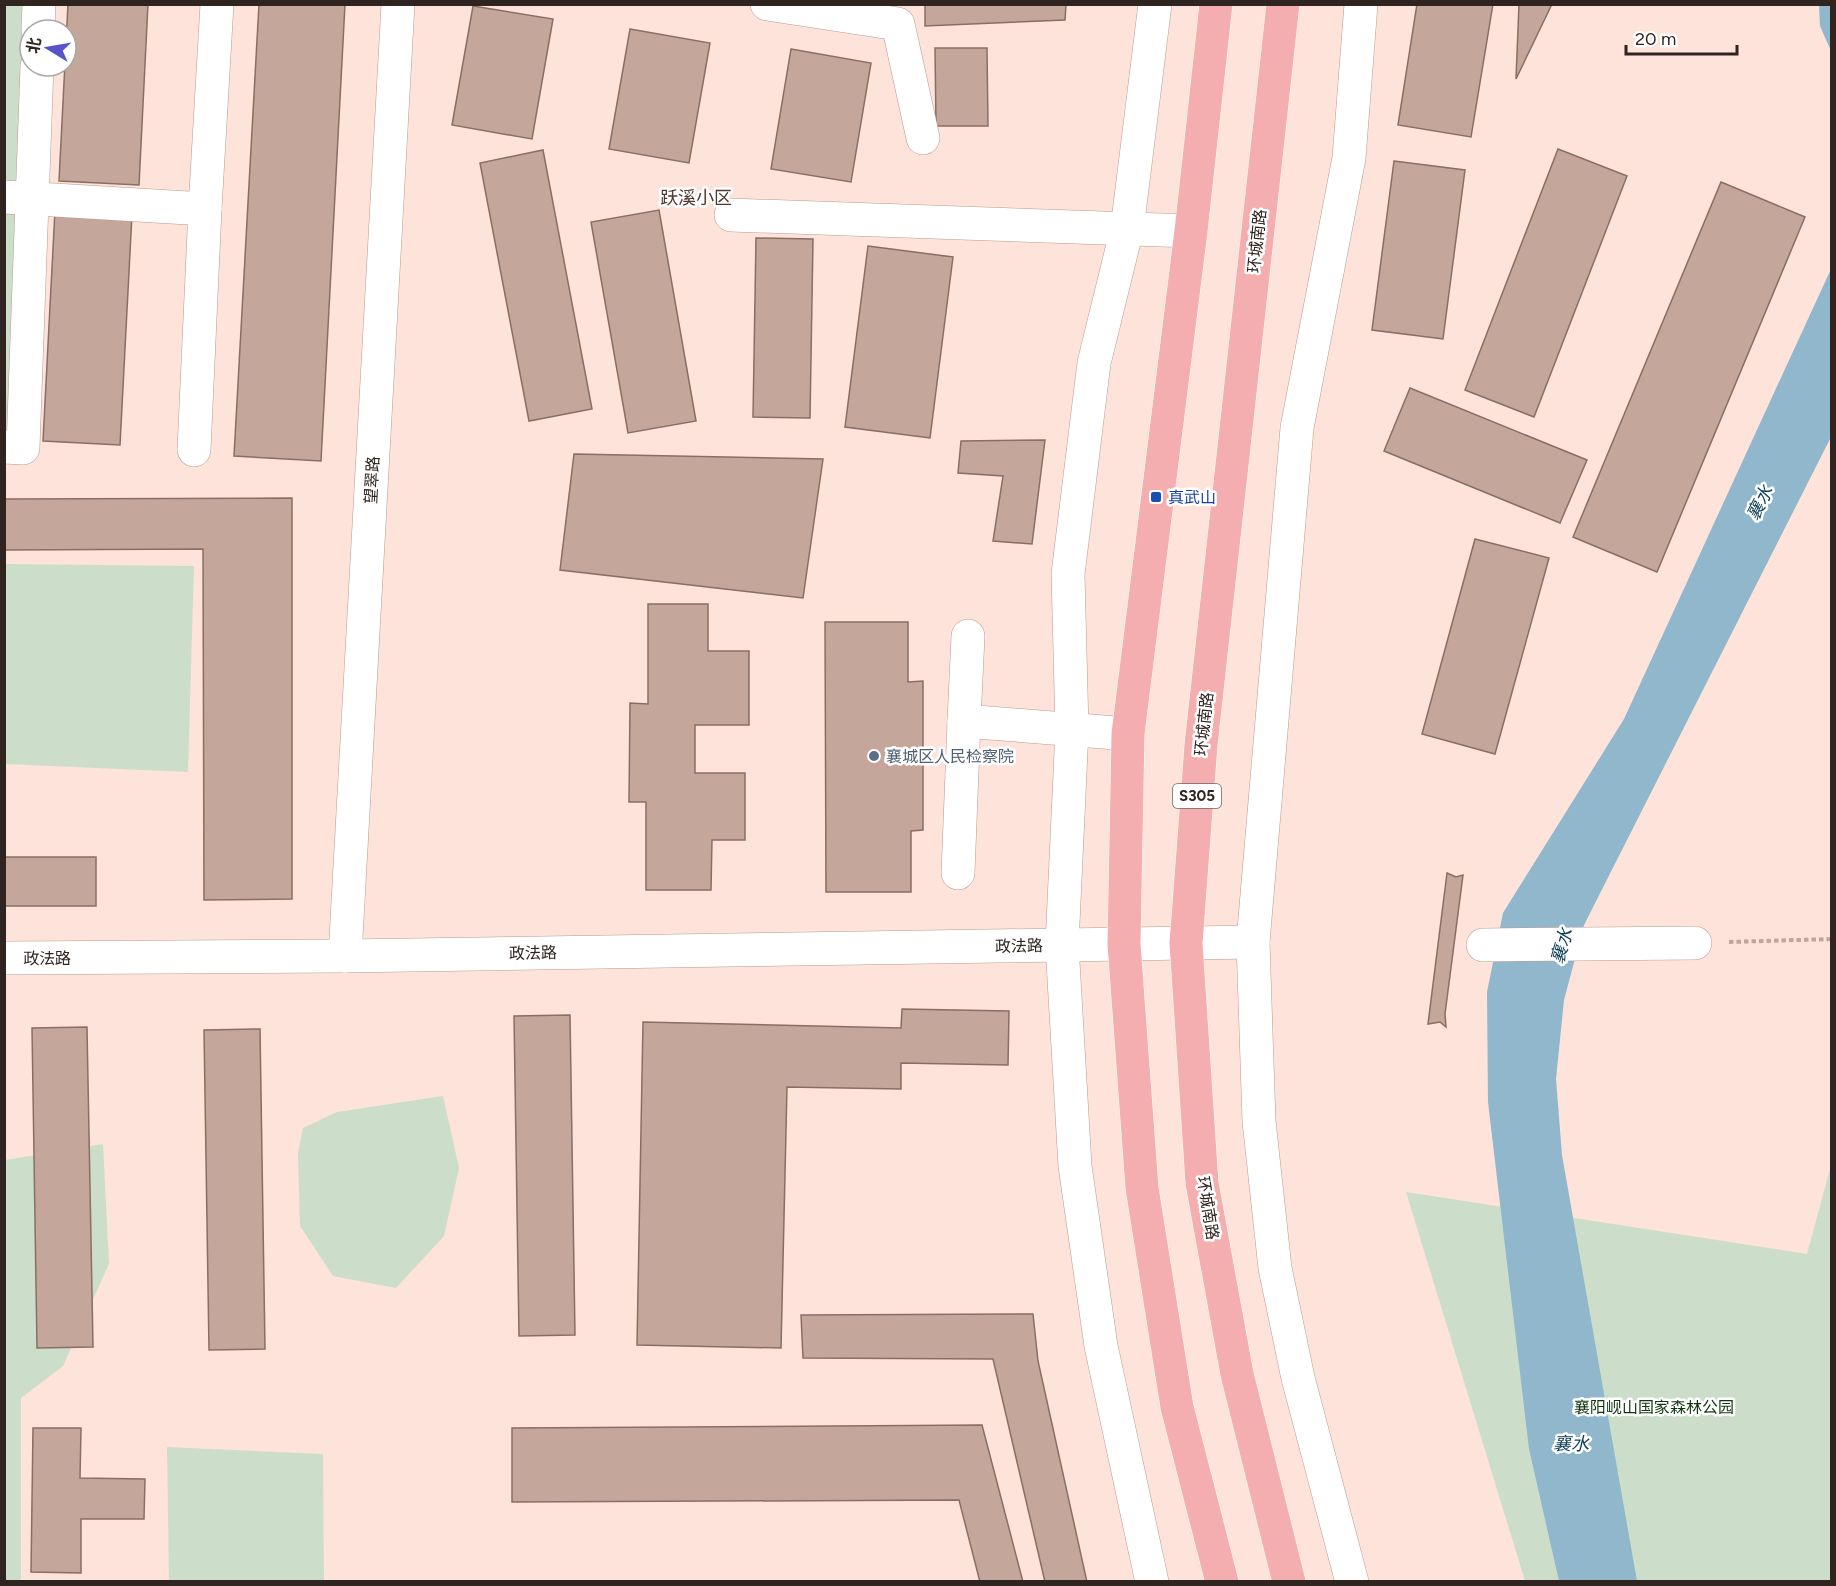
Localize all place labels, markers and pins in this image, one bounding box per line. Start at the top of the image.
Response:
place label: 真武山 [1168,488,1216,507]
marker: 真武山 [1149,490,1163,504]
place label: 襄城区人民检察院 [886,747,1014,766]
marker: 襄城区人民检察院 [867,749,881,763]

